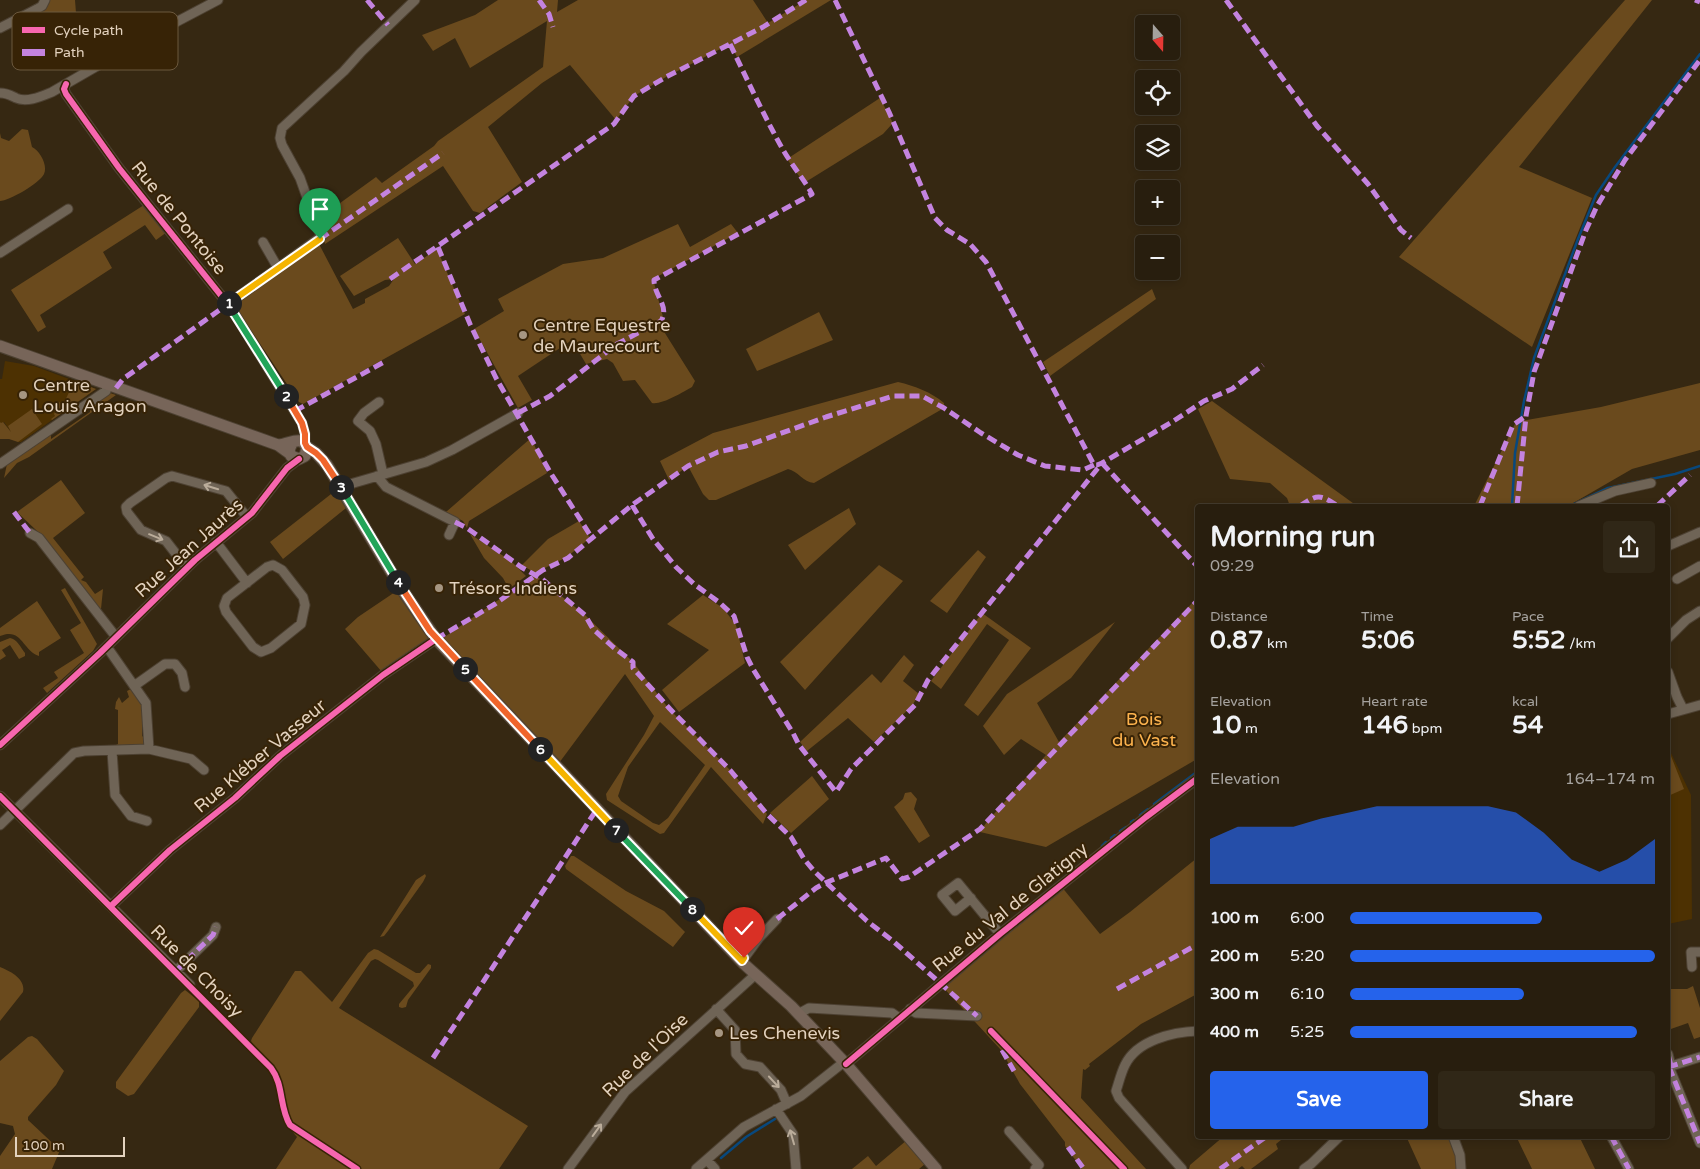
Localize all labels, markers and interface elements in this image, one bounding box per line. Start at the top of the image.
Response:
legend [12,12,178,70]
north arrow [1135,15,1180,60]
map controls [1135,15,1180,280]
text: Cycle path [54,22,123,39]
text: Path [54,44,85,61]
button: locate [1135,70,1180,115]
button: layers [1135,125,1180,170]
street label: Rue de Pontoise [127,157,231,279]
button: + [1135,180,1180,225]
pin [299,188,341,239]
icon: arrive [306,195,334,223]
button: − [1135,235,1180,280]
pin: 1 [216,290,242,316]
text: 1 [225,295,234,312]
place label: Centre Equestre de Maurecourt [533,314,671,357]
marker: Centre Equestre de Maurecourt [517,329,529,341]
place label: Centre Louis Aragon [33,374,147,417]
pin: 2 [274,384,298,408]
text: 2 [282,388,291,405]
marker: Centre Louis Aragon [17,389,29,401]
pin: 3 [328,474,354,500]
text: 3 [337,479,346,496]
one-way arrow [204,481,220,491]
street label: Rue Jean Jaurès [130,494,248,602]
text: Morning run [1210,520,1375,554]
button: share [1603,521,1655,573]
one-way arrow [148,533,163,542]
text: 09:29 [1210,556,1254,576]
pin: 4 [386,570,410,594]
text: 4 [394,574,403,591]
place label: Trésors Indiens [449,577,577,599]
marker: Trésors Indiens [433,582,445,594]
text: Distance [1210,608,1268,625]
text: Time [1361,608,1394,625]
text: Pace [1512,608,1544,625]
text: 0.87 [1210,625,1263,655]
text: 5:06 [1361,625,1415,655]
text: 5:52 [1512,625,1566,655]
text: km [1263,635,1288,652]
text: /km [1566,635,1596,652]
pin: 5 [452,656,478,682]
text: 5 [461,661,470,678]
text: Elevation [1210,693,1271,710]
text: Heart rate [1361,693,1428,710]
text: kcal [1512,693,1538,710]
street label: Rue Kléber Vasseur [190,694,331,818]
park label: Bois du Vast [1112,708,1176,751]
text: 10 [1210,710,1241,740]
text: 146 [1361,710,1408,740]
text: 54 [1512,710,1543,740]
text: m [1241,720,1258,737]
text: bpm [1408,720,1442,737]
pin: 6 [528,736,552,762]
text: 6 [536,741,545,758]
text: Elevation [1210,769,1280,789]
text: 164–174 m [1565,769,1655,789]
pin: 7 [604,818,628,842]
text: 7 [612,822,621,839]
street label: Rue du Val de Glatigny [928,837,1093,977]
pin: 8 [680,896,704,922]
text: 8 [688,901,697,918]
pin [723,907,765,958]
text: 100 m [1210,908,1259,928]
text: 6:00 [1290,908,1324,928]
icon: check [730,914,758,942]
street label: Rue de Choisy [146,920,248,1022]
text: 200 m [1210,946,1259,966]
text: 5:20 [1290,946,1324,966]
text: 300 m [1210,984,1259,1004]
text: 6:10 [1290,984,1324,1004]
street label: Rue de l'Oise [597,1008,693,1102]
place label: Les Chenevis [729,1022,840,1044]
text: 400 m [1210,1022,1259,1042]
text: 5:25 [1290,1022,1324,1042]
marker: Les Chenevis [713,1027,725,1039]
button: Save [1210,1071,1428,1129]
button: Share [1438,1071,1655,1129]
one-way arrow [768,1076,780,1089]
one-way arrow [592,1123,602,1137]
one-way arrow [786,1129,796,1145]
scale bar [15,1134,125,1157]
text: 100 m [22,1137,65,1154]

